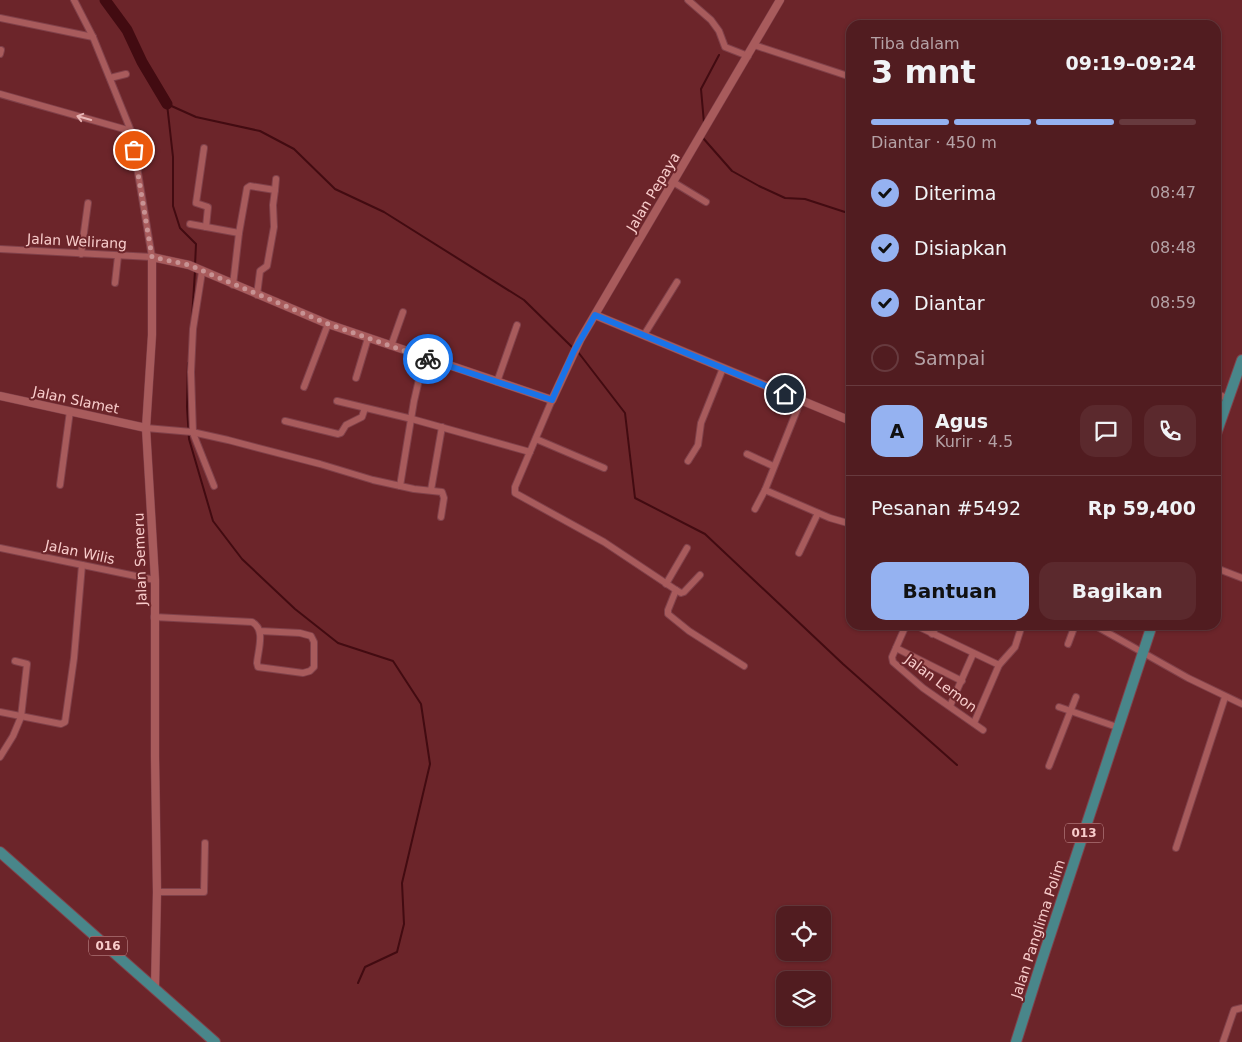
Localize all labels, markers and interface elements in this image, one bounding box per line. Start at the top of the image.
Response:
text: Tiba dalam [871,34,960,53]
text: 09:19–09:24 [1066,52,1196,74]
text: 3 mnt [871,53,976,91]
one-way arrow [77,113,93,122]
pin [113,129,155,171]
text: Diantar · 450 m [871,133,997,152]
icon: bag [120,136,148,164]
street label: Jalan Pepaya [623,150,683,235]
icon: check [871,179,899,207]
text: Diterima [914,182,996,204]
text: 08:47 [1150,183,1196,202]
street label: Jalan Welirang [26,230,127,252]
icon: check [871,234,899,262]
text: Disiapkan [914,237,1007,259]
text: 08:48 [1150,238,1196,257]
icon: check [871,289,899,317]
text: Diantar [914,292,985,314]
text: 08:59 [1150,293,1196,312]
courier [403,334,453,384]
icon: bike [414,345,442,373]
text: Sampai [914,347,985,369]
pin [764,373,806,415]
icon: home [771,380,799,408]
street label: Jalan Slamet [31,383,121,417]
button: chat [1080,405,1132,457]
button: phone [1144,405,1196,457]
text: Agus [935,410,988,432]
text: A [890,420,904,442]
text: Kurir · 4.5 [935,432,1013,451]
text: Pesanan #5492 [871,497,1021,519]
text: Rp 59,400 [1088,497,1196,519]
street label: Jalan Semeru [130,512,150,607]
street label: Jalan Wilis [43,537,116,567]
button: Bantuan [871,562,1029,620]
button: Bagikan [1039,562,1196,620]
street label: Jalan Lemon [901,650,980,715]
road number: 013 [1065,824,1103,842]
street label: Jalan Panglima Polim [1008,858,1068,1001]
map controls [776,906,831,1026]
button: locate [776,906,831,961]
road number: 016 [89,936,127,956]
button: layers [776,971,831,1026]

